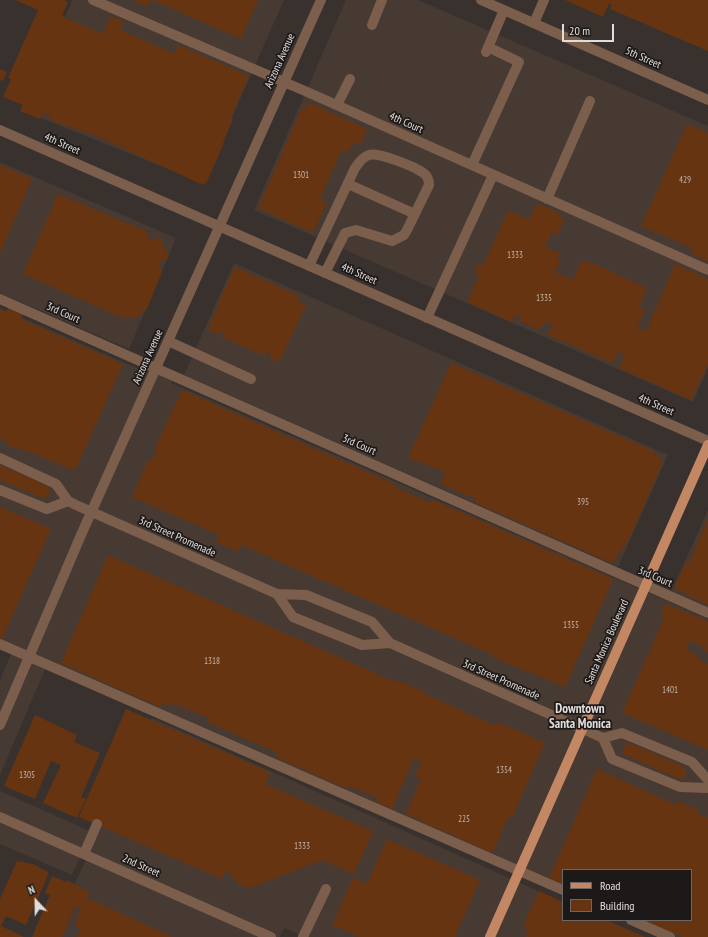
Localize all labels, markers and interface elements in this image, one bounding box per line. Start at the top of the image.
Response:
scale bar [564,16,616,42]
text: 20 m [569,23,590,38]
street label: Arizona Avenue [262,32,298,90]
street label: 5th Street [623,44,663,72]
street label: 4th Court [387,110,425,136]
street label: 4th Street [42,130,82,158]
house number: 1301 [293,170,309,180]
house number: 429 [679,175,691,185]
house number: 1333 [507,250,523,260]
street label: 4th Street [339,260,379,288]
house number: 1335 [536,293,552,303]
street label: 3rd Court [44,300,82,326]
street label: Arizona Avenue [130,328,166,386]
street label: 4th Street [636,391,676,419]
street label: 3rd Court [340,432,378,458]
house number: 395 [577,497,589,507]
street label: 3rd Street Promenade [136,514,218,560]
street label: 3rd Court [636,564,674,590]
street label: Santa Monica Boulevard [582,598,632,686]
house number: 1355 [563,620,579,630]
house number: 1318 [204,656,220,666]
street label: 3rd Street Promenade [460,657,542,703]
house number: 1401 [662,685,678,695]
district label: Downtown Santa Monica [549,701,611,732]
house number: 1354 [496,765,512,775]
house number: 1305 [19,770,35,780]
house number: 225 [458,814,470,824]
house number: 1333 [294,841,310,851]
street label: 2nd Street [120,852,162,880]
legend [562,869,692,921]
text: Road [600,878,620,893]
north arrow [16,881,56,921]
text: N [26,882,37,897]
text: Building [600,898,635,913]

